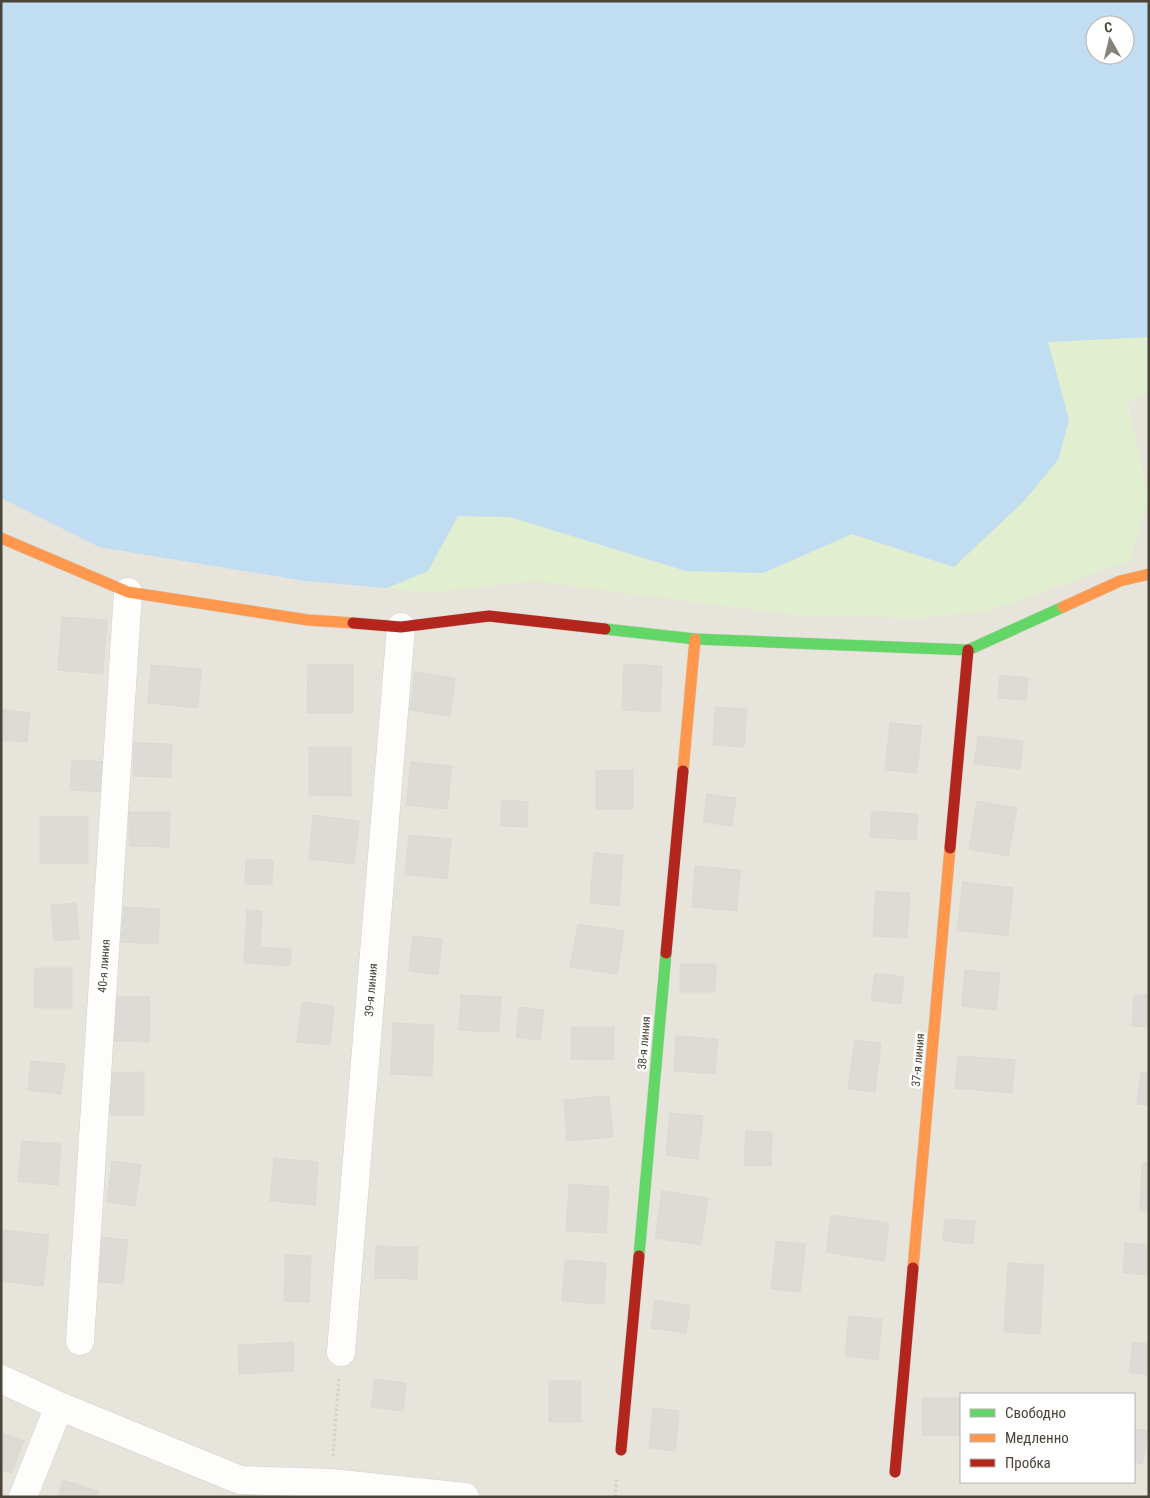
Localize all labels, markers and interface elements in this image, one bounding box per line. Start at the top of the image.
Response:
north arrow [1085,15,1135,65]
text: С [1103,19,1113,36]
street label: 40-я линия [95,939,113,993]
street label: 39-я линия [362,963,380,1017]
street label: 38-я линия [635,1016,653,1070]
street label: 37-я линия [909,1033,927,1087]
legend [960,1393,1135,1483]
text: Свободно [1005,1404,1066,1422]
text: Медленно [1005,1429,1069,1447]
text: Пробка [1005,1454,1051,1472]

